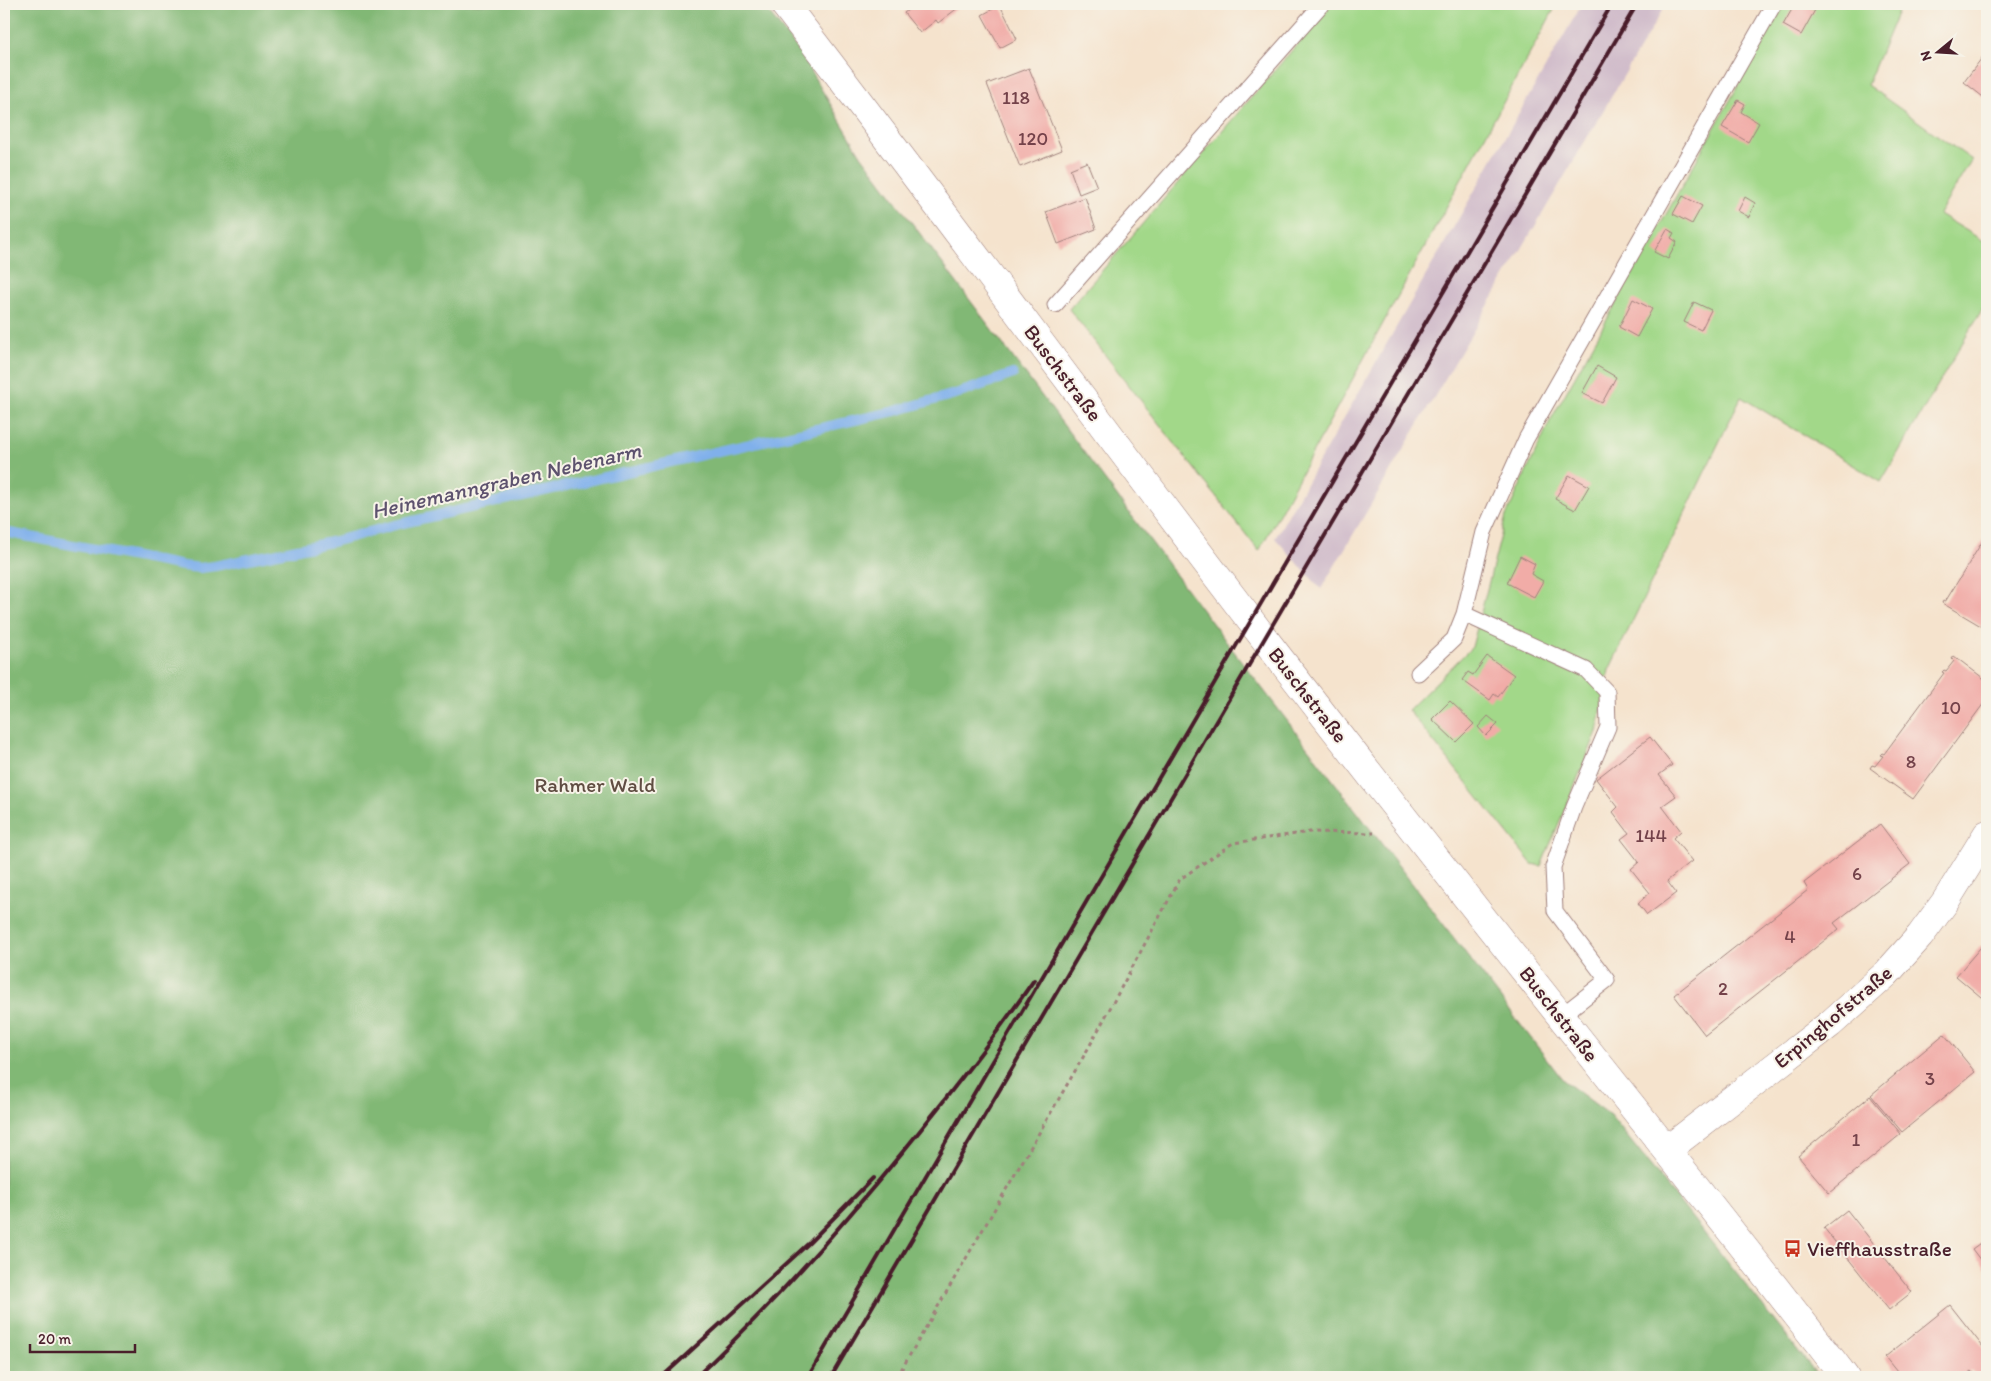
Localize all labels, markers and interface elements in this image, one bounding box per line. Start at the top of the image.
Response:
north arrow [1914,28,1964,78]
text: N [1917,49,1936,63]
house number: 118 [1002,86,1030,109]
house number: 120 [1018,127,1048,150]
street label: Buschstraße [1019,319,1108,426]
water label: Heinemanngraben Nebenarm [369,436,644,525]
street label: Buschstraße [1263,642,1354,748]
house number: 10 [1941,696,1961,719]
house number: 8 [1906,750,1916,773]
park label: Rahmer Wald [535,772,655,797]
house number: 144 [1635,824,1667,847]
house number: 6 [1852,862,1862,885]
house number: 4 [1784,925,1796,948]
street label: Erpinghofstraße [1768,960,1897,1073]
street label: Buschstraße [1514,961,1605,1067]
house number: 2 [1718,977,1728,1000]
house number: 3 [1925,1067,1935,1090]
house number: 1 [1852,1128,1861,1151]
place label: Vieffhausstraße [1807,1236,1952,1261]
bus stop icon: Vieffhausstraße [1783,1239,1803,1259]
scale bar [30,1321,135,1353]
text: 20 m [38,1330,72,1348]

